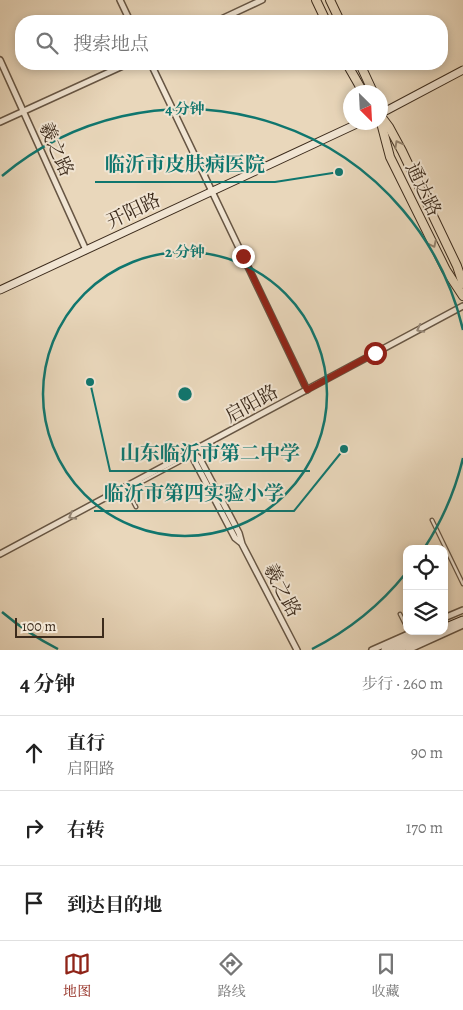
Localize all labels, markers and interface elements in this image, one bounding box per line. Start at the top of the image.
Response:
search box [15,15,448,70]
icon: search [33,29,61,57]
text: 搜索地点 [73,31,149,57]
north arrow [343,85,388,130]
text: 4 分钟 [165,99,205,119]
street label: 羲之路 [33,118,80,181]
one-way arrow [394,141,404,150]
callout: 临沂市皮肤病医院 [95,147,275,182]
text: 临沂市皮肤病医院 [105,151,265,178]
street label: 通达路 [399,158,447,221]
street label: 开阳路 [102,187,165,235]
one-way arrow [427,239,437,248]
text: 2 分钟 [165,242,205,262]
route end [232,245,255,268]
one-way arrow [416,323,425,333]
route start [364,342,387,365]
street label: 启阳路 [220,379,283,429]
centre of rings [176,385,194,403]
callout: 山东临沂市第二中学 [110,436,310,471]
text: 山东临沂市第二中学 [120,440,300,467]
callout: 临沂市第四实验小学 [94,476,294,511]
text: 临沂市第四实验小学 [104,480,284,507]
one-way arrow [68,510,77,520]
map controls [403,545,448,635]
button: locate [403,545,448,590]
street label: 羲之路 [257,559,307,622]
button: layers [403,590,448,635]
scale bar [15,615,104,638]
text: 100 m [22,617,56,636]
text: 4 分钟 [20,670,76,698]
text: 步行 · 260 m [361,673,443,695]
text: 直行 [67,730,105,756]
icon: ahead [20,739,48,767]
text: 90 m [411,742,443,764]
text: 启阳路 [67,758,115,780]
icon: right [20,814,48,842]
text: 右转 [67,817,105,843]
text: 170 m [406,817,443,839]
icon: arrive [20,889,48,917]
text: 到达目的地 [67,892,162,918]
tab: 地图 [63,950,91,1001]
tab: 路线 [217,950,245,1001]
tab: 收藏 [372,950,400,1001]

